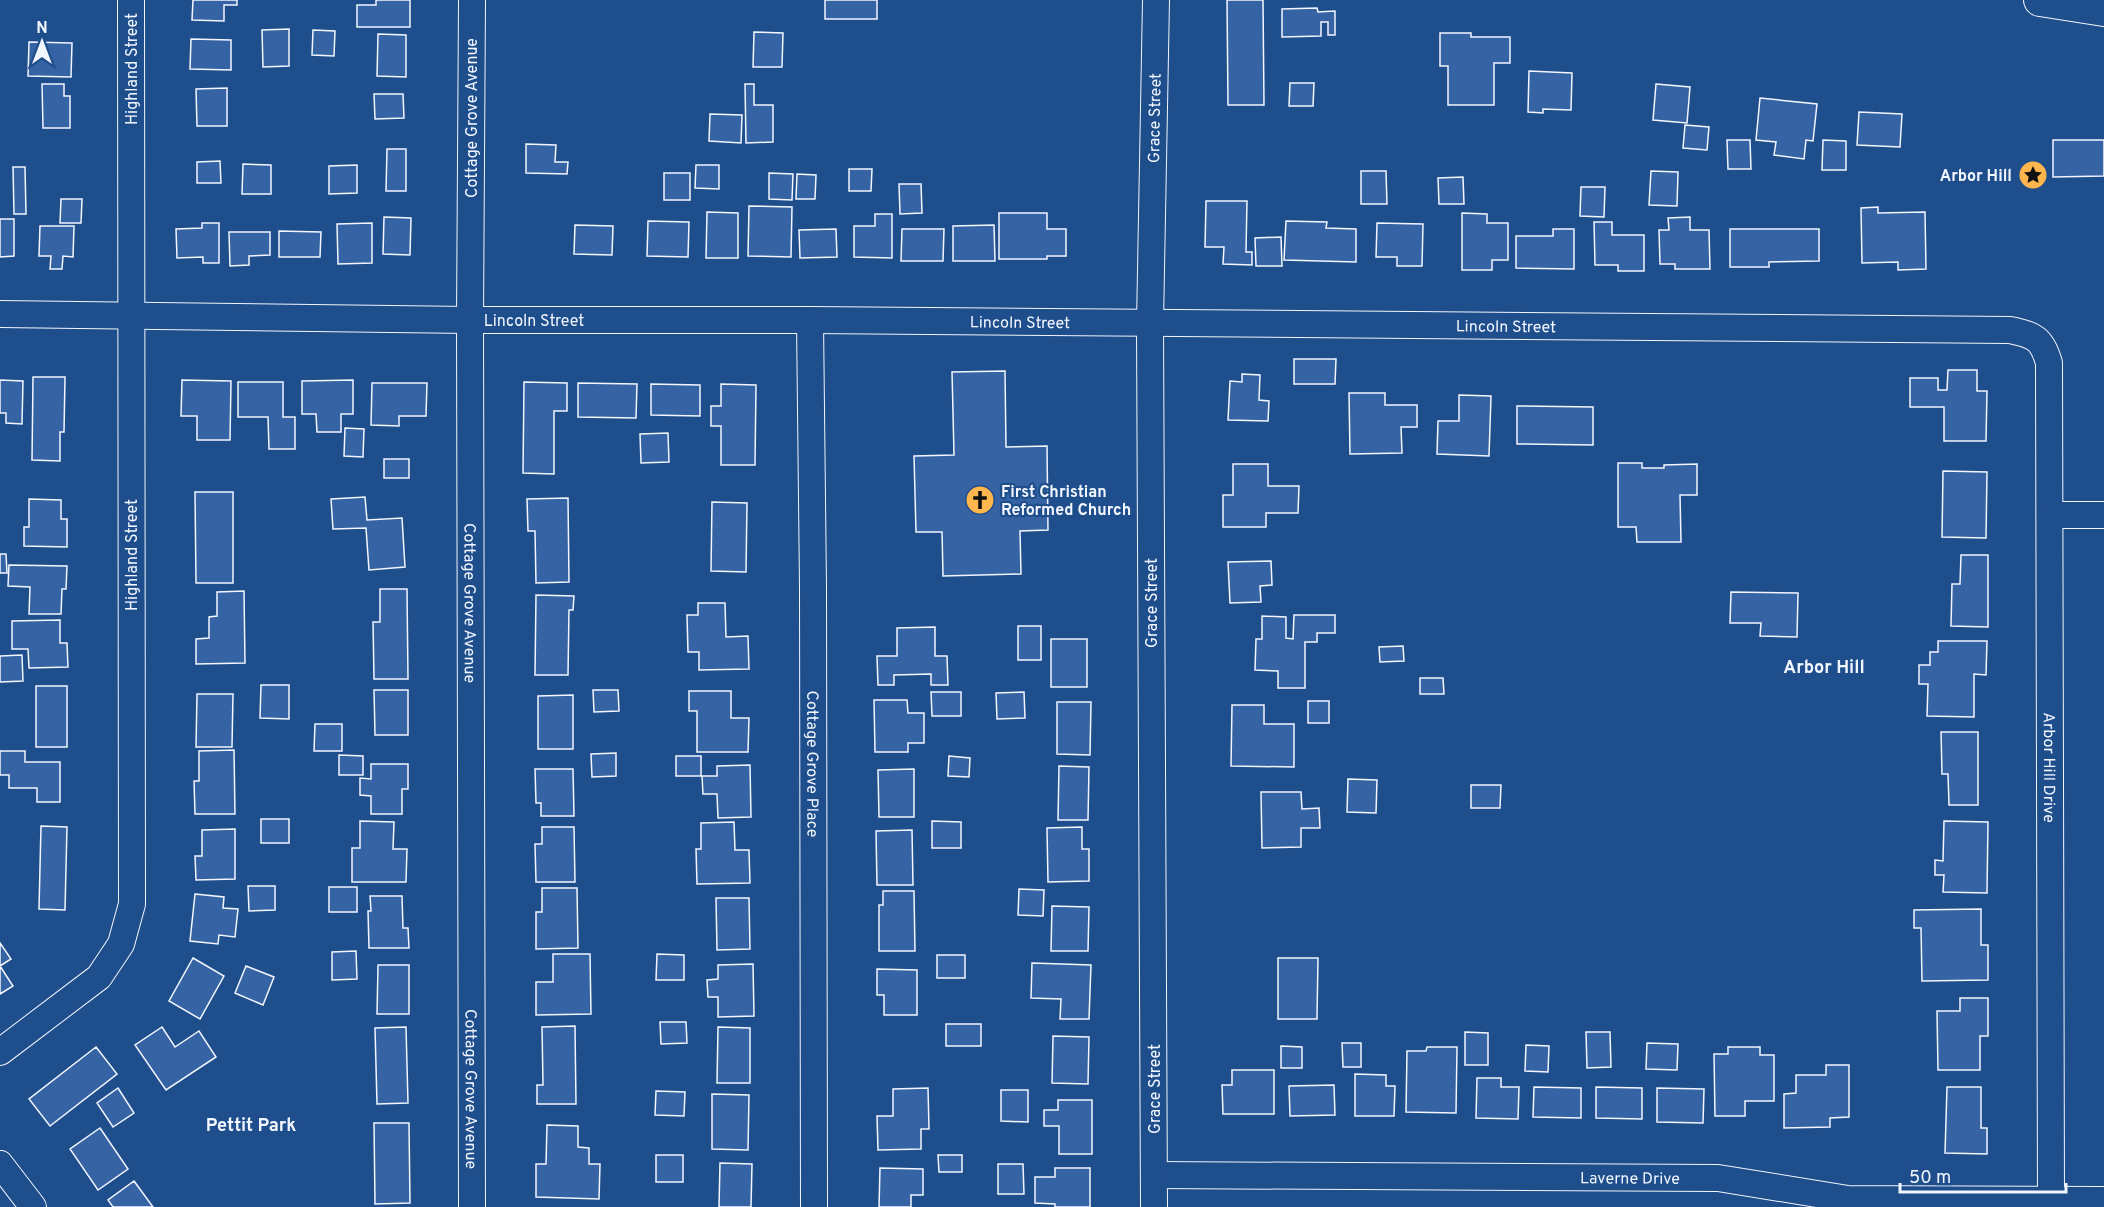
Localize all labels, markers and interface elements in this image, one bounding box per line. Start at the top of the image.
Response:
north arrow [12,12,72,72]
street label: Highland Street [123,13,143,125]
text: N [36,19,48,39]
street label: Cottage Grove Avenue [463,38,483,198]
street label: Grace Street [1145,73,1167,163]
place icon: Arbor Hill [2017,159,2049,191]
place label: Arbor Hill [1940,167,2012,187]
street label: Lincoln Street [484,312,584,332]
street label: Lincoln Street [970,313,1070,334]
street label: Lincoln Street [1456,317,1556,338]
place label: First Christian Reformed Church [1001,483,1131,521]
church icon: First Christian Reformed Church [964,484,996,516]
street label: Highland Street [123,499,143,611]
street label: Cottage Grove Avenue [458,523,479,683]
street label: Grace Street [1143,558,1163,648]
district label: Arbor Hill [1783,657,1865,680]
street label: Cottage Grove Place [801,691,821,837]
street label: Arbor Hill Drive [2038,712,2058,823]
street label: Cottage Grove Avenue [460,1009,480,1169]
street label: Grace Street [1146,1044,1166,1134]
district label: Pettit Park [206,1115,296,1138]
scale bar [1900,1156,2066,1194]
text: 50 m [1909,1167,1951,1190]
street label: Laverne Drive [1580,1169,1680,1190]

